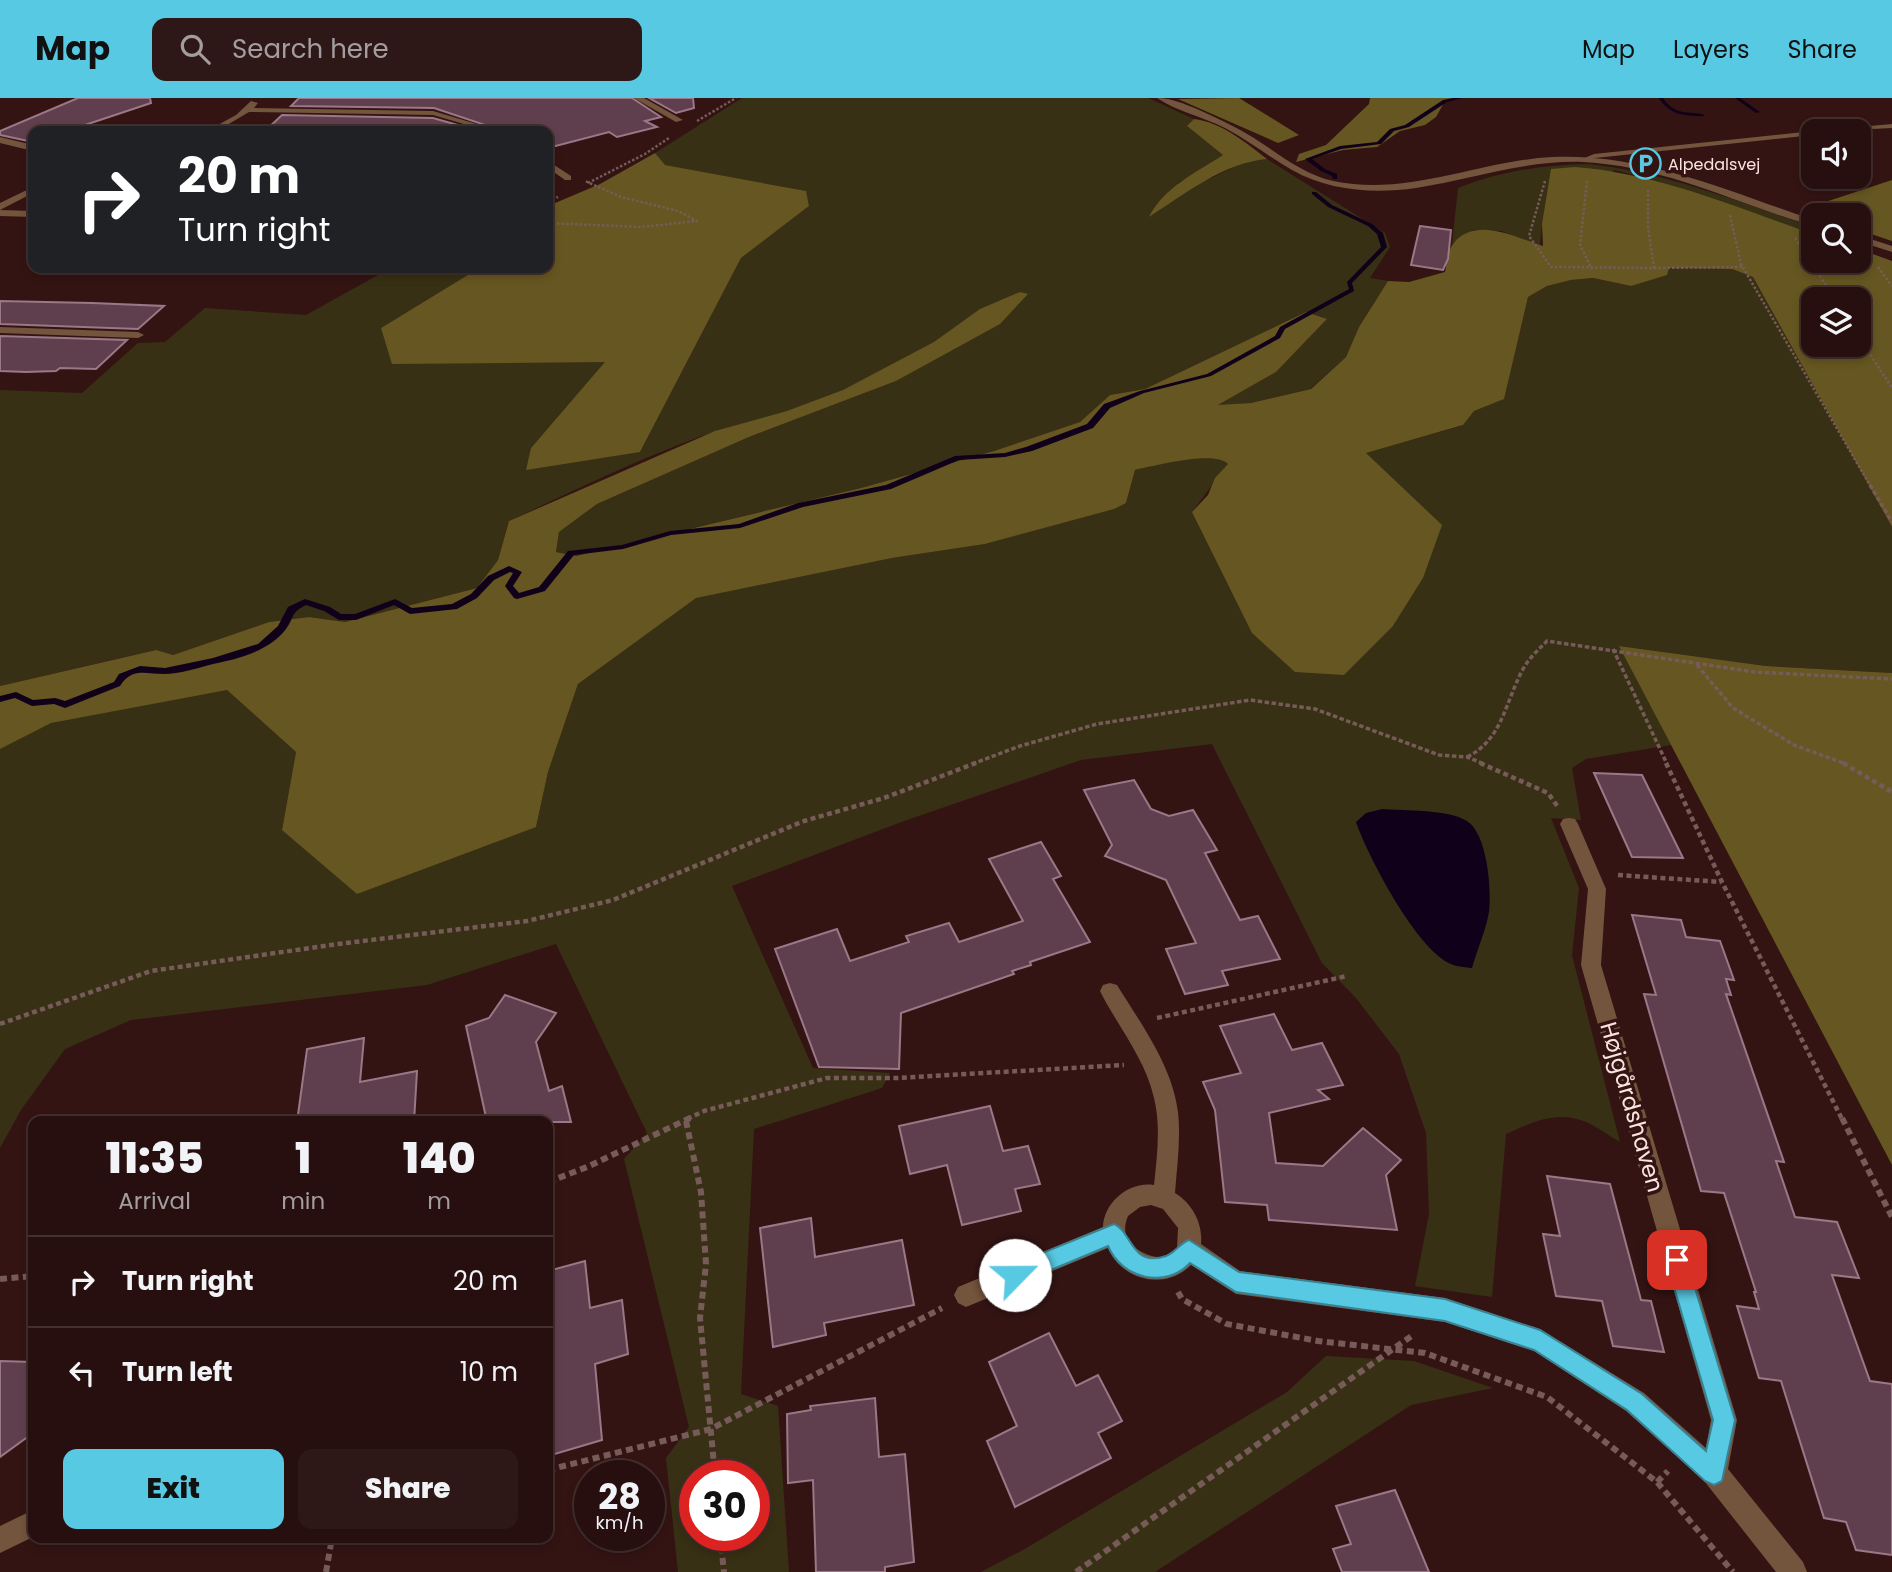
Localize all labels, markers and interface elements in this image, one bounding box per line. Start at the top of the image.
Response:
search box [152,18,642,81]
text: Map [35,25,110,72]
icon: search [176,30,214,68]
text: Search here [232,31,389,67]
text: Map [1582,33,1635,66]
text: Layers [1673,33,1749,66]
text: Share [1787,33,1857,66]
map controls [1801,119,1871,357]
button: sound [1801,119,1871,189]
text: 20 m [178,142,300,210]
parking icon: Alpedalsvej [1628,147,1662,181]
place label: Alpedalsvej [1668,153,1760,176]
icon: right [63,154,154,245]
button: search [1801,203,1871,273]
text: Turn right [178,207,330,252]
button: layers [1801,287,1871,357]
street label: Højgårdshaven [1592,1018,1672,1196]
text: 11:35 [105,1129,204,1188]
text: 1 [295,1129,311,1188]
text: 140 [403,1129,476,1188]
text: Arrival [118,1185,191,1217]
text: min [281,1185,325,1217]
text: m [427,1185,451,1217]
pin [1647,1230,1707,1290]
position arrow [978,1238,1052,1312]
icon: arrive [1658,1241,1696,1279]
icon: right [63,1263,101,1301]
text: Turn right [122,1263,254,1299]
text: 20 m [453,1263,518,1299]
icon: left [63,1354,101,1392]
text: Turn left [122,1354,233,1390]
text: 10 m [460,1354,518,1390]
button: Exit [63,1449,284,1529]
button: Share [298,1449,518,1529]
speed limit sign: 30 [679,1460,770,1551]
text: 28 [598,1472,641,1521]
text: km/h [596,1510,643,1535]

